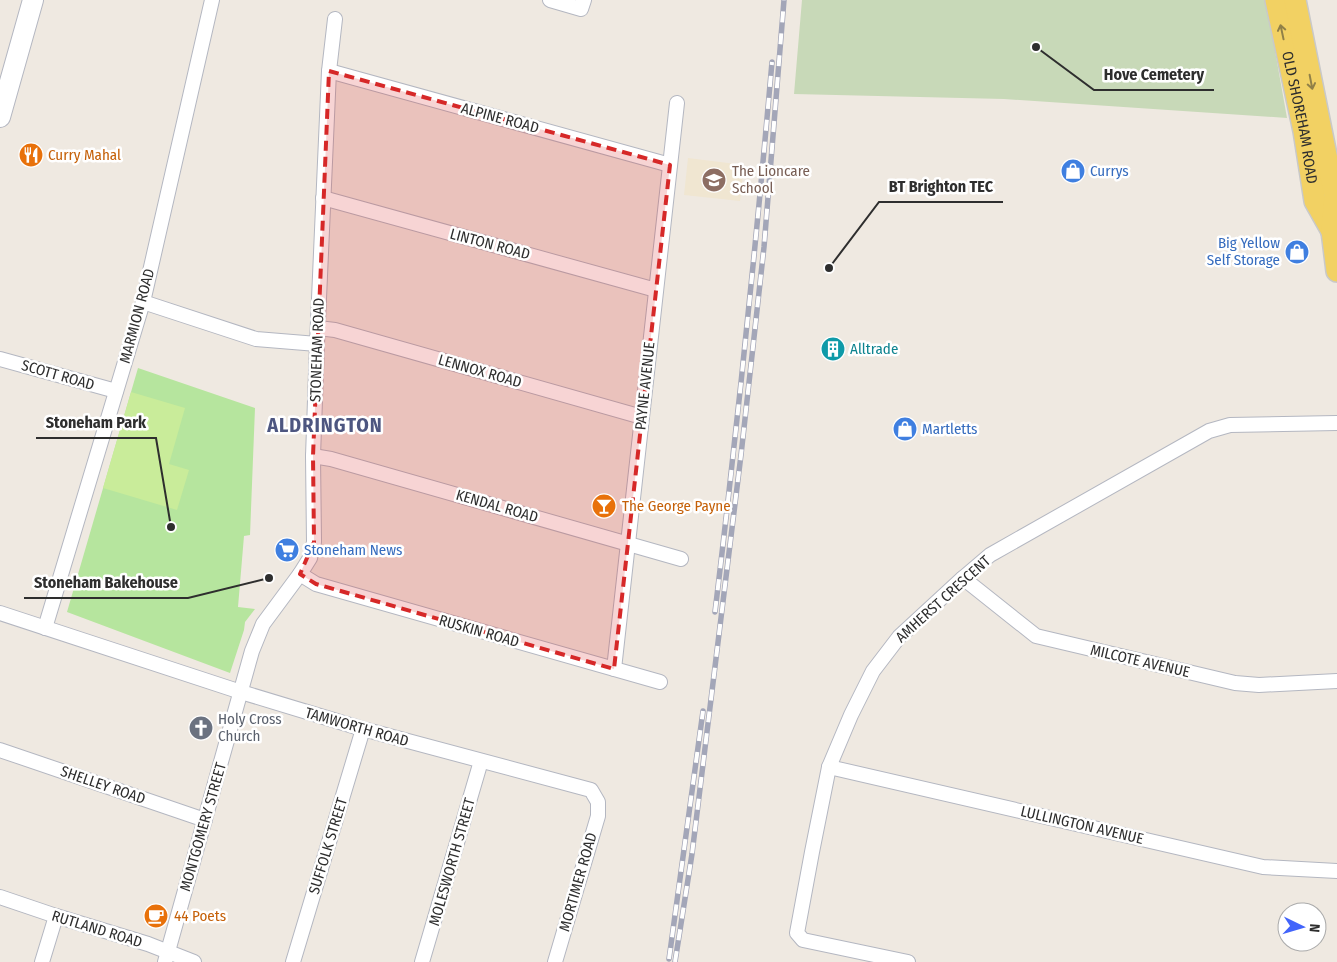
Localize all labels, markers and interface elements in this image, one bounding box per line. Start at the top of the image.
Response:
one-way arrow [1277,25,1287,41]
street label: OLD SHOREHAM ROAD [1278,50,1321,185]
callout: Hove Cemetery [1094,59,1214,90]
text: Hove Cemetery [1104,65,1205,84]
one-way arrow [1307,74,1317,90]
street label: ALPINE ROAD [459,99,541,137]
restaurant icon: Curry Mahal [18,142,44,168]
place label: Curry Mahal [48,146,121,164]
shop icon: Currys [1060,158,1086,184]
place label: The Lioncare School [732,162,810,197]
place label: Currys [1090,162,1129,180]
school or university icon: The Lioncare School [701,167,727,193]
callout: BT Brighton TEC [879,171,1003,202]
text: BT Brighton TEC [889,177,994,196]
street label: LINTON ROAD [448,225,532,263]
place label: Big Yellow Self Storage [1207,234,1280,269]
shop icon: Big Yellow Self Storage [1284,239,1310,265]
street label: MARMION ROAD [116,267,158,365]
street label: STONEHAM ROAD [306,298,328,402]
building icon: Alltrade [820,336,846,362]
place label: Alltrade [850,340,898,358]
street label: PAYNE AVENUE [631,341,659,431]
street label: LENNOX ROAD [436,351,524,391]
street label: SCOTT ROAD [19,356,97,394]
callout: Stoneham Park [36,407,156,438]
text: Stoneham Park [46,413,147,432]
district label: ALDRINGTON [266,413,383,437]
shop icon: Martletts [892,416,918,442]
place label: Martletts [922,420,978,438]
street label: KENDAL ROAD [454,486,540,526]
bar icon: The George Payne [591,493,617,519]
place label: The George Payne [622,497,731,515]
supermarket icon: Stoneham News [274,537,300,563]
place label: Stoneham News [304,541,402,559]
street label: AMHERST CRESCENT [892,552,994,646]
callout: Stoneham Bakehouse [24,567,188,598]
text: Stoneham Bakehouse [34,573,178,592]
street label: RUSKIN ROAD [437,611,521,651]
street label: MILCOTE AVENUE [1088,641,1192,681]
street label: TAMWORTH ROAD [303,704,411,750]
place label: Holy Cross Church [218,710,282,745]
church icon: Holy Cross Church [188,715,214,741]
street label: MONTGOMERY STREET [176,761,230,893]
street label: SHELLEY ROAD [58,762,148,808]
street label: SUFFOLK STREET [305,796,351,896]
street label: MOLESWORTH STREET [425,796,479,928]
street label: LULLINGTON AVENUE [1019,802,1145,848]
street label: MORTIMER ROAD [555,830,601,934]
north arrow [1277,902,1327,952]
cafe icon: 44 Poets [143,903,169,929]
street label: RUTLAND ROAD [50,907,144,951]
place label: 44 Poets [174,907,226,925]
text: N [1306,923,1323,933]

